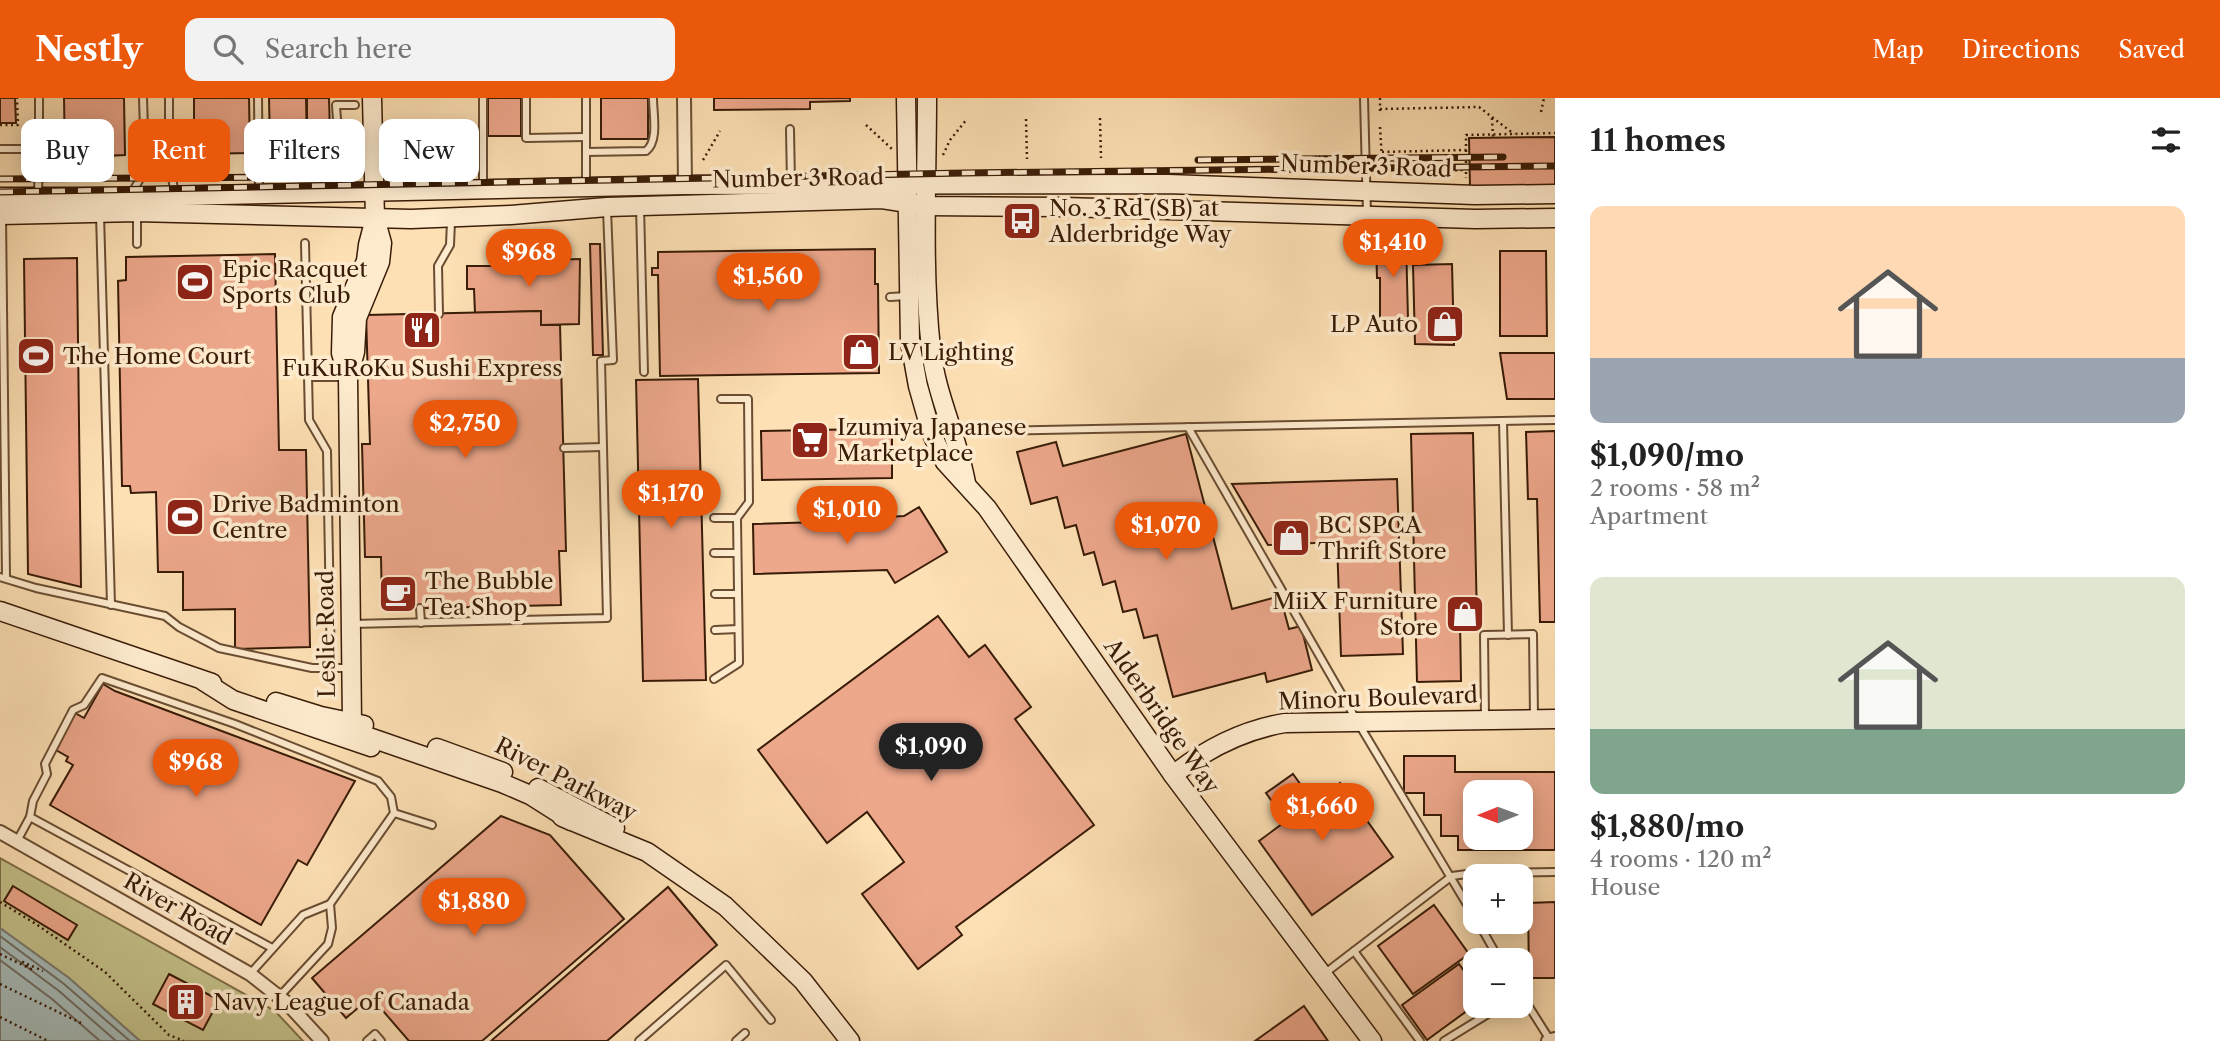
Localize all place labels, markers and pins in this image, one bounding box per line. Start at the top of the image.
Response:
place label: No. 3 Rd (SB) at Alderbridge Way [1048,194,1232,248]
bus stop icon: No. 3 Rd (SB) at Alderbridge Way [1001,200,1043,242]
pin: $1,410 [1336,220,1450,279]
pin: $968 [488,230,570,289]
pin: $1,560 [711,254,825,313]
place label: Epic Racquet Sports Club [222,255,367,309]
sports icon: Epic Racquet Sports Club [174,261,216,303]
shop icon: LP Auto [1424,303,1466,345]
restaurant icon: FuKuRoKu Sushi Express [401,309,443,351]
place label: LP Auto [1330,310,1418,338]
shop icon: LV Lighting [840,331,882,373]
sports icon: The Home Court [15,335,57,377]
place label: LV Lighting [888,338,1014,366]
place label: The Home Court [63,342,251,370]
place label: FuKuRoKu Sushi Express [282,354,562,382]
pin: $2,750 [408,400,522,460]
place label: Izumiya Japanese Marketplace [837,413,1027,467]
supermarket icon: Izumiya Japanese Marketplace [789,419,831,461]
pin: $1,170 [614,470,728,530]
pin: $1,010 [790,486,904,546]
place label: Drive Badminton Centre [212,490,400,544]
sports icon: Drive Badminton Centre [164,496,206,538]
pin: $1,070 [1109,503,1223,562]
place label: BC SPCA Thrift Store [1318,511,1447,565]
shop icon: BC SPCA Thrift Store [1270,517,1312,559]
place label: The Bubble Tea Shop [425,567,553,621]
cafe icon: The Bubble Tea Shop [377,573,419,615]
place label: MiiX Furniture Store [1272,587,1438,641]
shop icon: MiiX Furniture Store [1444,593,1486,635]
pin: $1,090 [874,724,988,783]
pin: $968 [155,740,237,799]
pin: $1,660 [1265,784,1379,843]
pin: $1,880 [417,878,531,938]
building icon: Navy League of Canada [165,981,207,1023]
place label: Navy League of Canada [213,988,471,1016]

